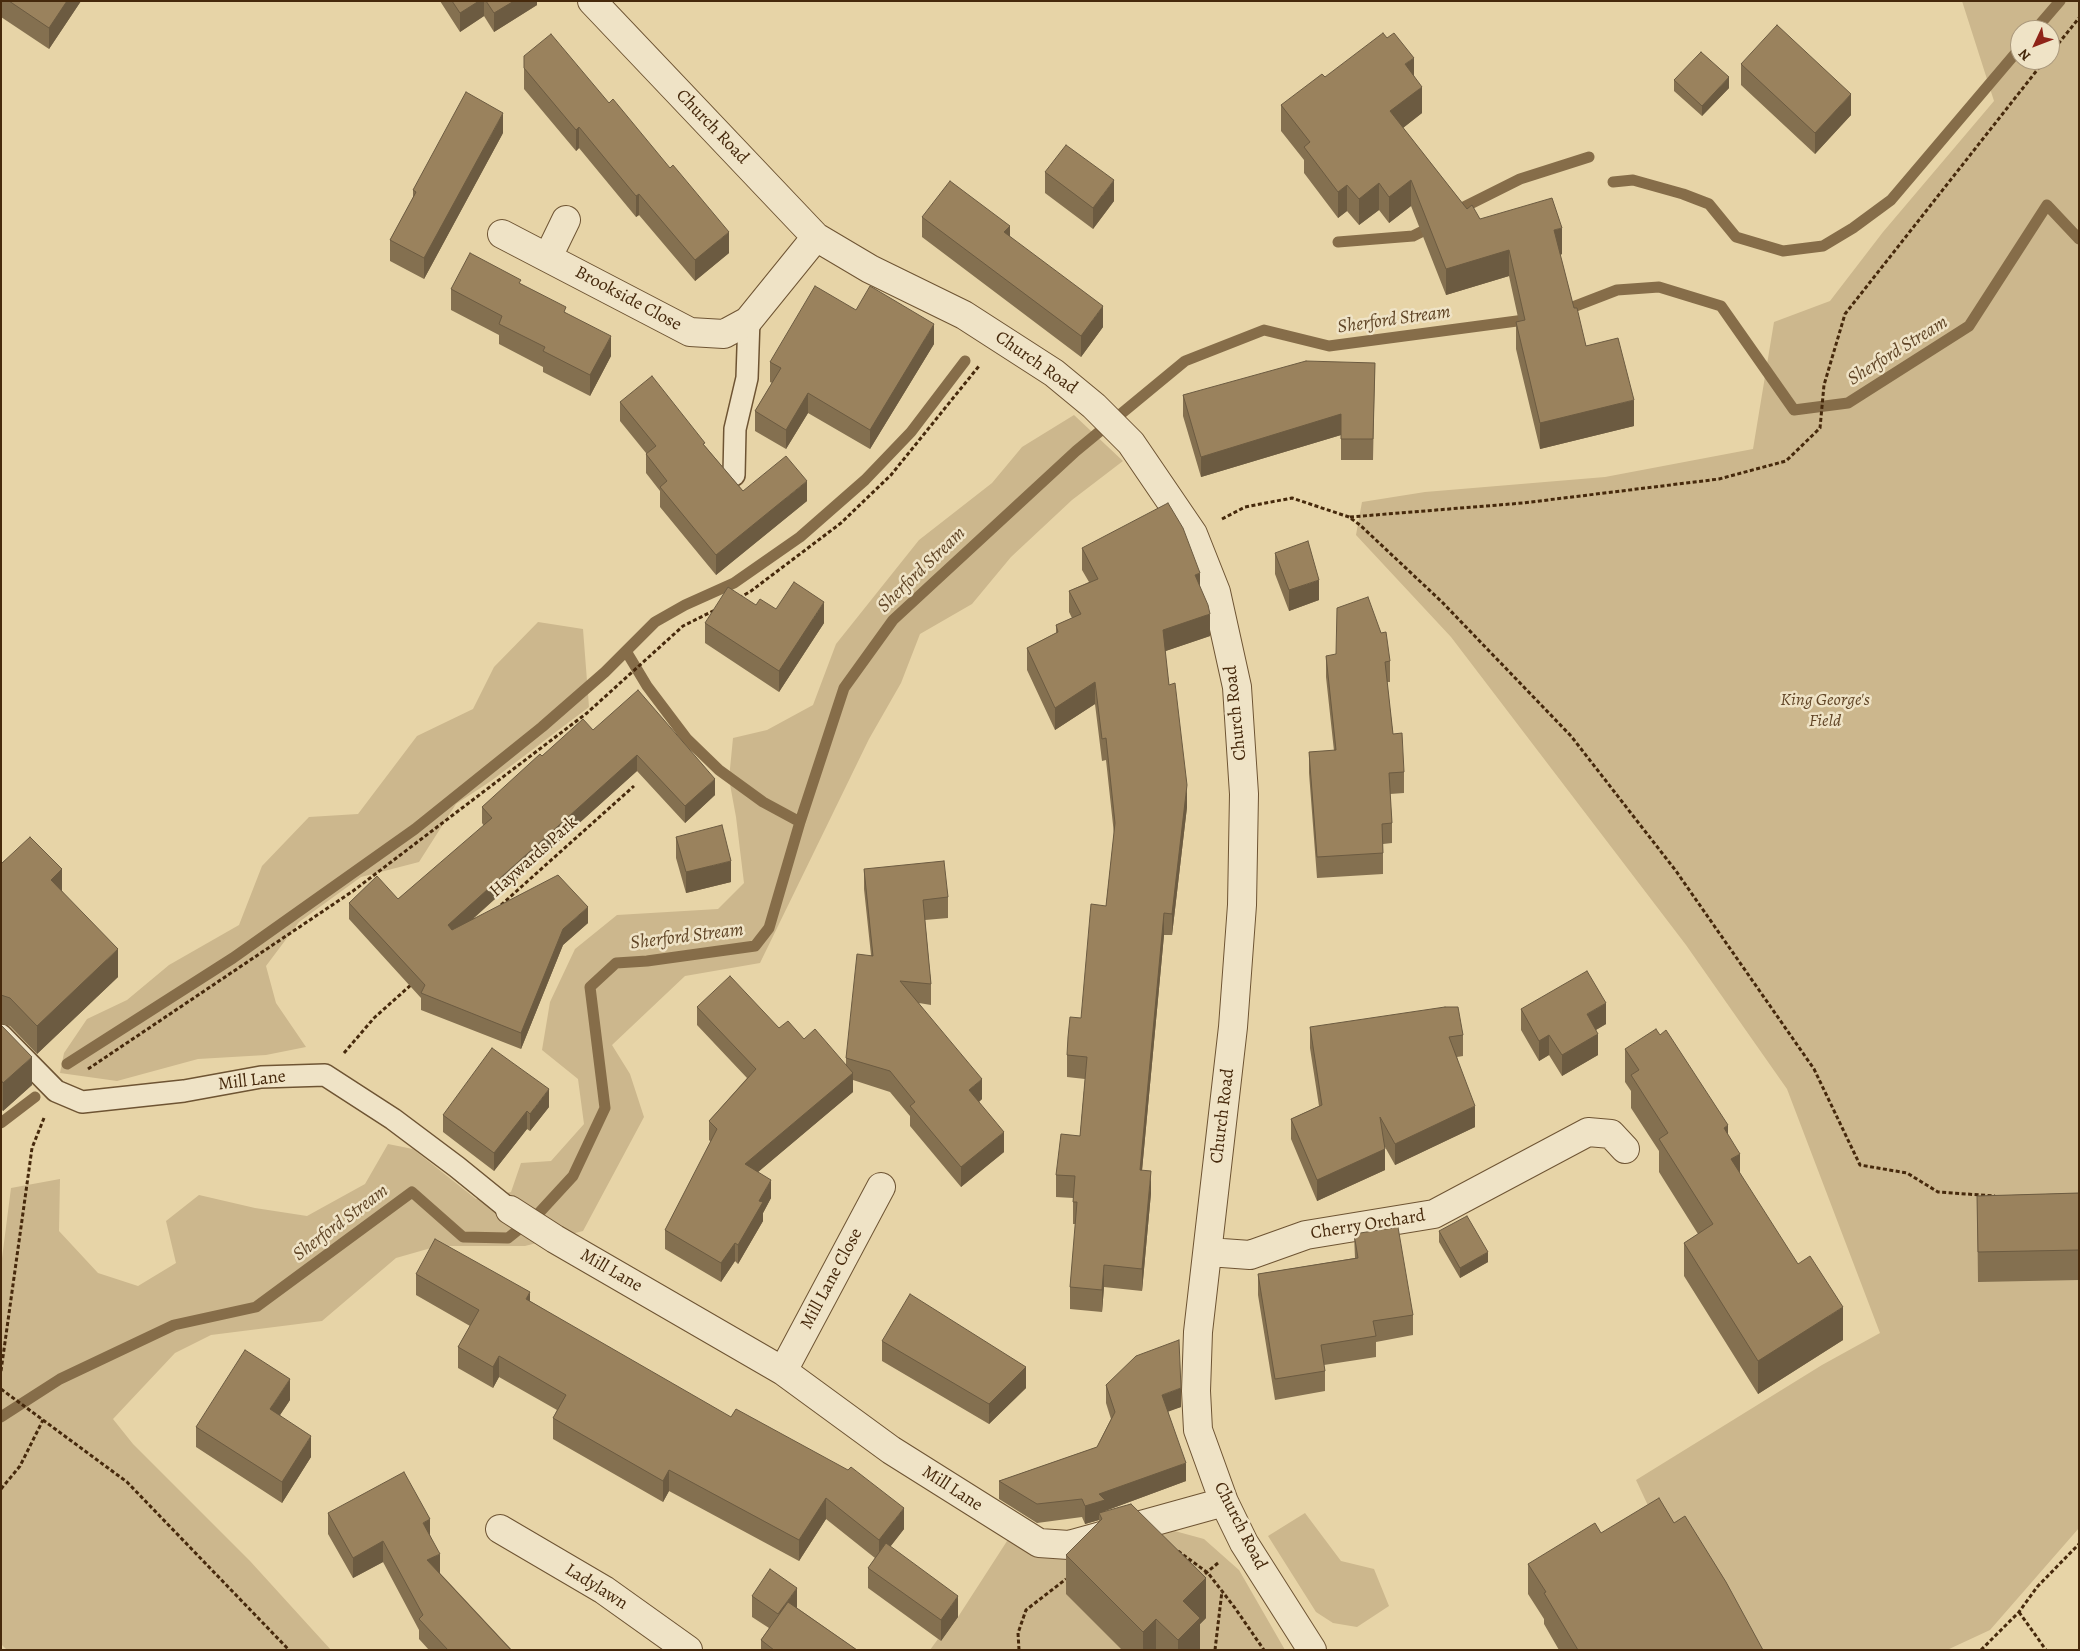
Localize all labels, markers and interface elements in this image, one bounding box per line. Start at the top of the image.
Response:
north arrow [2010,20,2060,70]
text: N [2014,45,2035,65]
street label: Church Road [671,85,753,169]
street label: Brookside Close [571,262,685,336]
water label: Sherford Stream [1336,301,1452,339]
water label: Sherford Stream [1844,311,1952,391]
street label: Church Road [991,327,1081,399]
water label: Sherford Stream [873,522,971,618]
street label: Church Road [1220,664,1252,762]
park label: King George's Field [1780,690,1870,732]
street label: Haywards Park [486,812,582,902]
water label: Sherford Stream [629,919,745,955]
street label: Mill Lane [217,1066,287,1096]
street label: Church Road [1206,1067,1240,1165]
water label: Sherford Stream [289,1180,393,1266]
street label: Cherry Orchard [1309,1205,1427,1245]
street label: Mill Lane Close [796,1225,868,1333]
street label: Mill Lane [576,1245,646,1297]
street label: Mill Lane [918,1461,986,1517]
street label: Church Road [1209,1478,1271,1574]
street label: Ladylawn [561,1559,631,1615]

